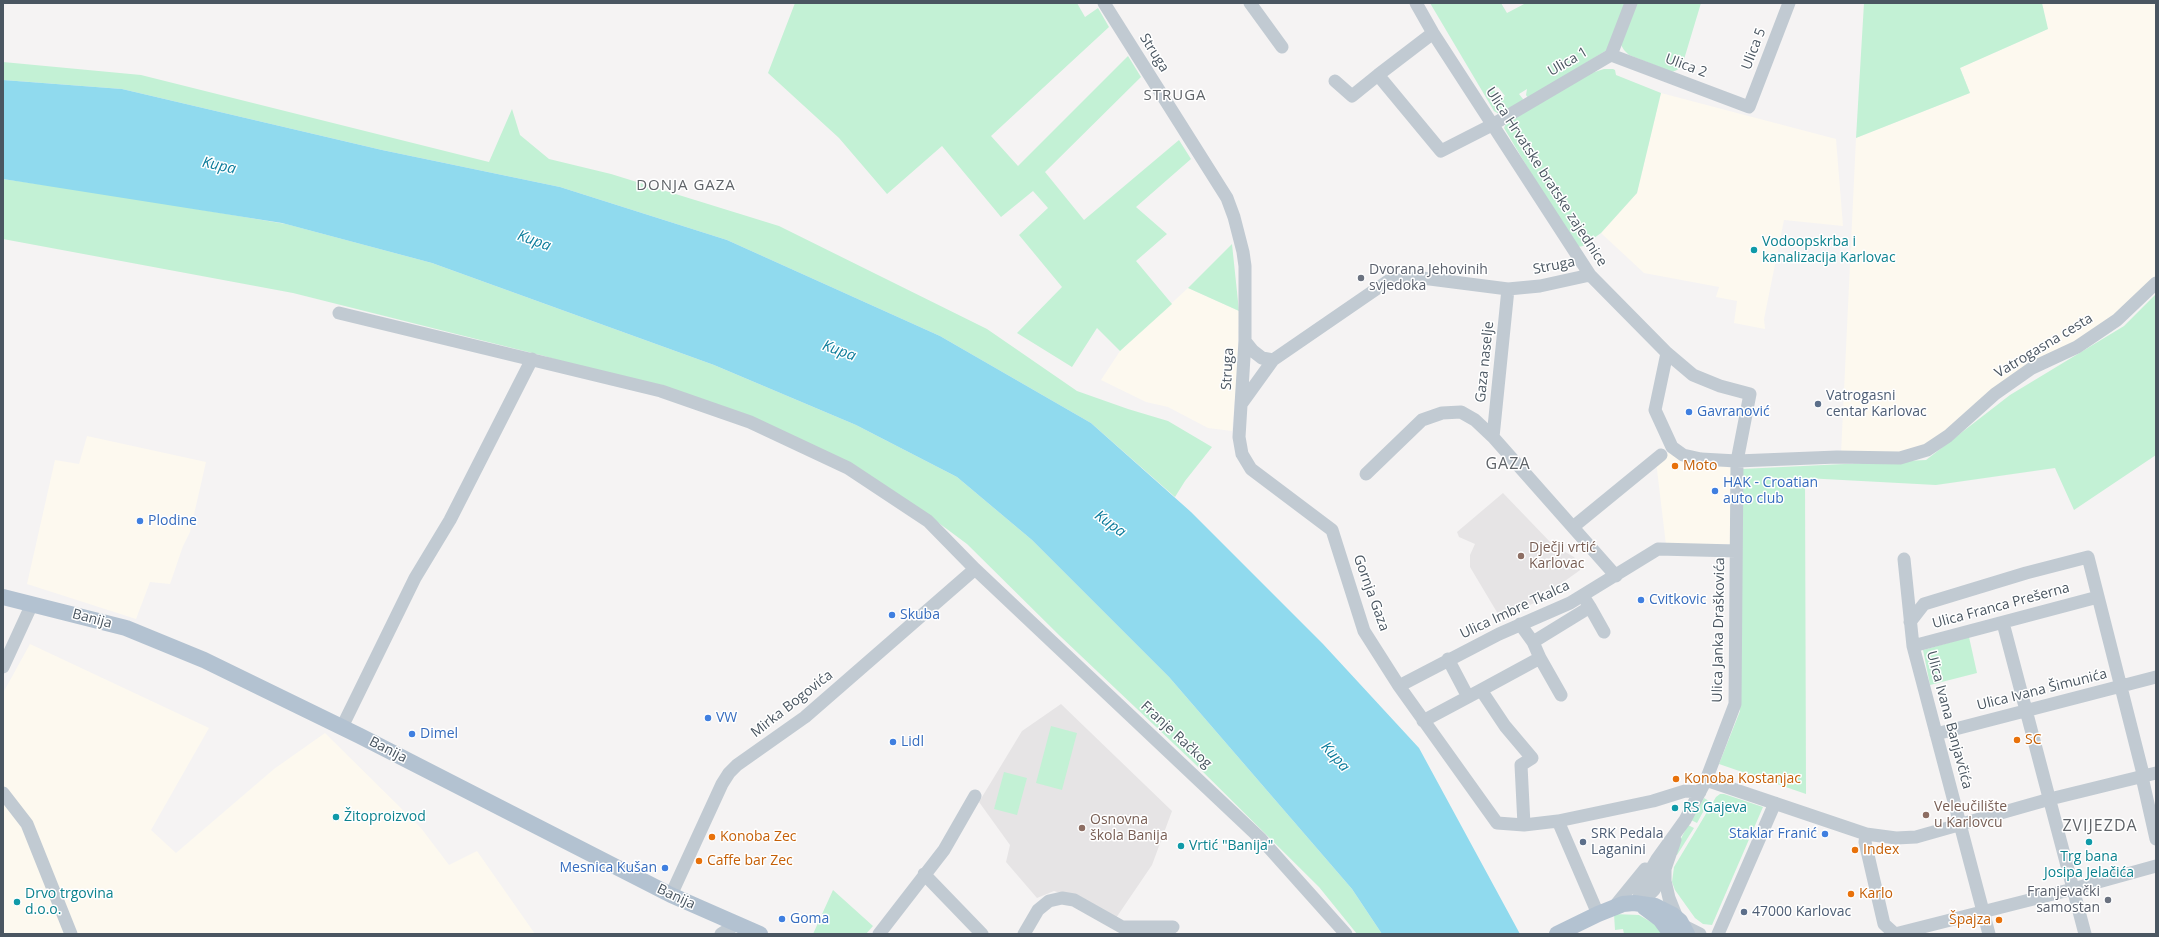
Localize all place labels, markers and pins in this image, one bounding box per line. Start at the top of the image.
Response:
place label: Vodoopskrba i kanalizacija Karlovac [1762,234,1896,266]
marker: Vodoopskrba i kanalizacija Karlovac [1749,245,1759,255]
place label: Dvorana Jehovinih svjedoka [1369,262,1488,294]
marker: Dvorana Jehovinih svjedoka [1356,273,1366,283]
place label: Vatrogasni centar Karlovac [1826,388,1927,420]
marker: Vatrogasni centar Karlovac [1813,399,1823,409]
place label: Gavranović [1697,404,1770,420]
marker: Gavranović [1684,407,1694,417]
place label: Moto [1683,458,1717,474]
marker: Moto [1670,461,1680,471]
place label: HAK - Croatian auto club [1723,475,1818,508]
marker: HAK - Croatian auto club [1710,486,1720,496]
place label: Plodine [148,513,197,529]
marker: Plodine [135,516,145,526]
place label: Dječji vrtić Karlovac [1529,540,1596,572]
marker: Dječji vrtić Karlovac [1516,551,1526,561]
place label: Cvitkovic [1649,592,1706,608]
marker: Cvitkovic [1636,595,1646,605]
place label: Skuba [900,607,940,623]
marker: Skuba [887,610,897,620]
place label: VW [716,710,737,726]
marker: VW [703,713,713,723]
place label: Dimel [420,726,458,742]
marker: Dimel [407,729,417,739]
place label: SC [2025,732,2041,748]
place label: Lidl [901,734,924,750]
marker: SC [2012,735,2022,745]
marker: Lidl [888,737,898,747]
place label: Konoba Kostanjac [1684,771,1801,787]
marker: Konoba Kostanjac [1671,774,1681,784]
place label: Veleučilište u Karlovcu [1934,799,2007,832]
place label: RS Gajeva [1683,800,1747,816]
marker: RS Gajeva [1670,803,1680,813]
place label: Žitoproizvod [344,809,426,825]
marker: Veleučilište u Karlovcu [1921,810,1931,820]
marker: Žitoproizvod [331,812,341,822]
place label: Osnovna škola Banija [1090,812,1168,844]
marker: Osnovna škola Banija [1077,823,1087,833]
place label: SRK Pedala Laganini [1591,826,1663,858]
place label: Staklar Franić [1729,826,1817,842]
place label: Konoba Zec [720,829,797,845]
marker: Staklar Franić [1820,829,1830,839]
marker: Konoba Zec [707,832,717,842]
marker: SRK Pedala Laganini [1578,837,1588,847]
marker: Trg bana Josipa Jelačića [2084,837,2094,847]
place label: Vrtić "Banija" [1189,838,1273,854]
marker: Vrtić "Banija" [1176,841,1186,851]
place label: Index [1863,842,1899,858]
marker: Index [1850,845,1860,855]
place label: Trg bana Josipa Jelačića [2044,849,2134,882]
place label: Caffe bar Zec [707,853,793,869]
marker: Caffe bar Zec [694,856,704,866]
place label: Mesnica Kušan [559,860,657,876]
marker: Mesnica Kušan [660,863,670,873]
place label: Franjevački samostan [2027,884,2100,916]
place label: Drvo trgovina d.o.o. [25,886,114,918]
place label: Karlo [1859,886,1893,902]
marker: Karlo [1846,889,1856,899]
marker: Franjevački samostan [2103,895,2113,905]
marker: Drvo trgovina d.o.o. [12,897,22,907]
place label: 47000 Karlovac [1752,904,1851,920]
marker: 47000 Karlovac [1739,907,1749,917]
place label: Goma [790,911,829,927]
place label: Špajza [1949,912,1991,928]
marker: Goma [777,914,787,924]
marker: Špajza [1994,915,2004,925]

